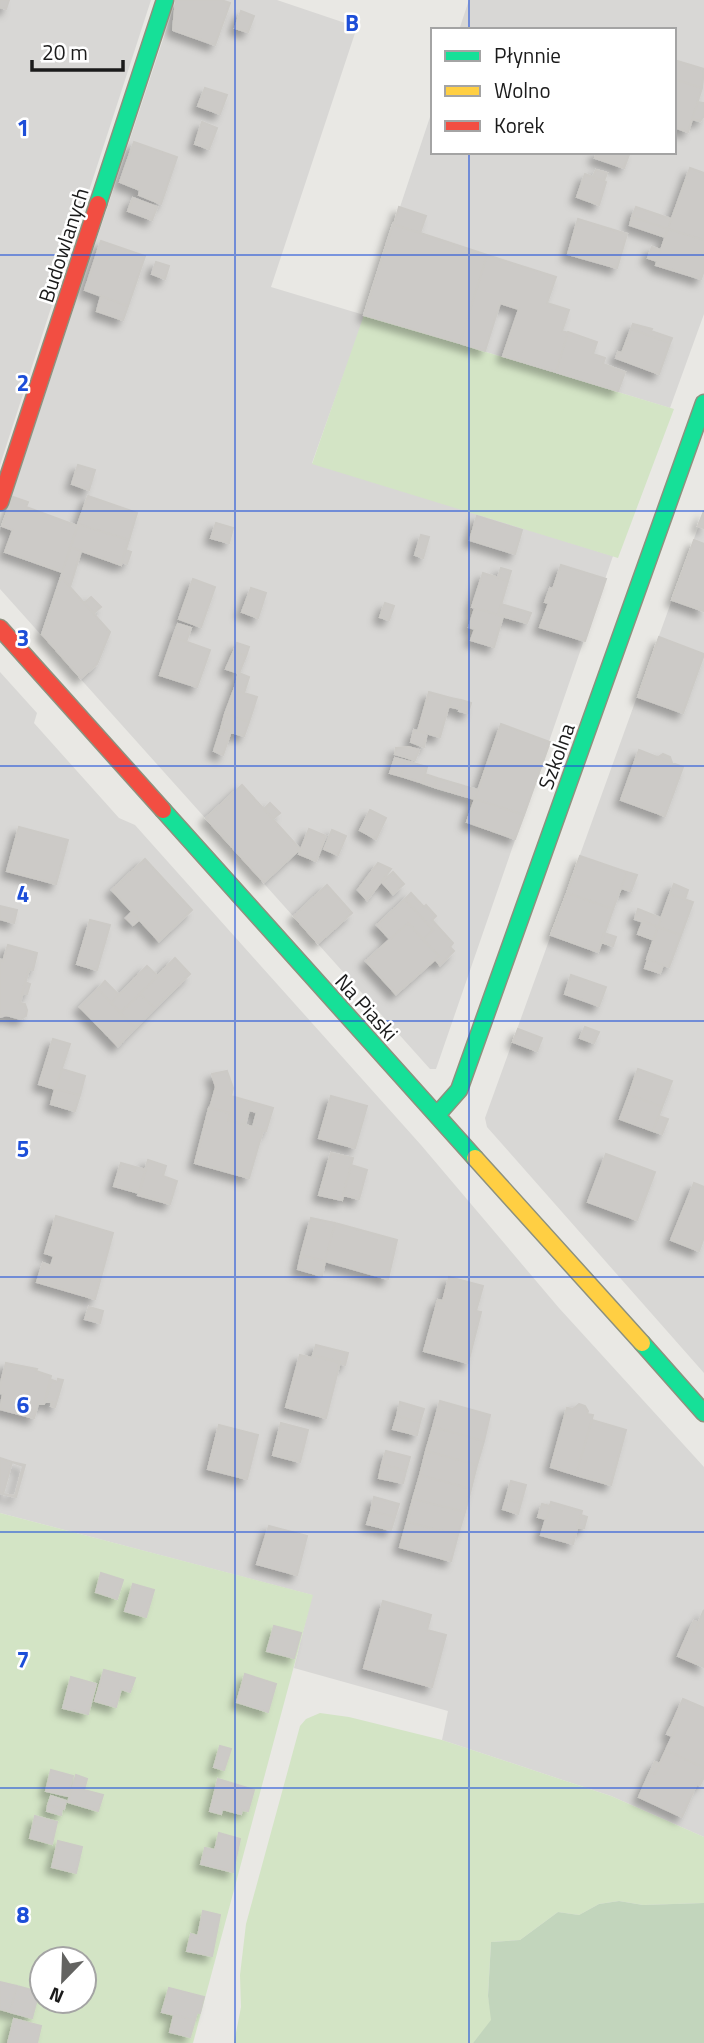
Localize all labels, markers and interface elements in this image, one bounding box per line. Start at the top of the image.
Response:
text: B [345,5,359,40]
scale bar [32,28,122,72]
legend [431,28,676,154]
text: 20 m [42,36,88,68]
text: Płynnie [494,39,561,71]
text: Wolno [494,74,551,106]
text: Korek [494,109,544,141]
text: 1 [17,110,29,145]
street label: Budowlanych [29,183,97,307]
text: 2 [17,365,29,400]
text: 3 [17,620,29,655]
street label: Szkolna [529,718,583,794]
text: 4 [17,876,29,911]
street label: Na Piaski [328,966,406,1048]
text: 5 [17,1131,29,1166]
text: 6 [17,1387,30,1422]
text: 7 [17,1642,29,1677]
text: 8 [17,1897,30,1932]
north arrow [28,1945,98,2015]
text: N [44,1980,68,2012]

